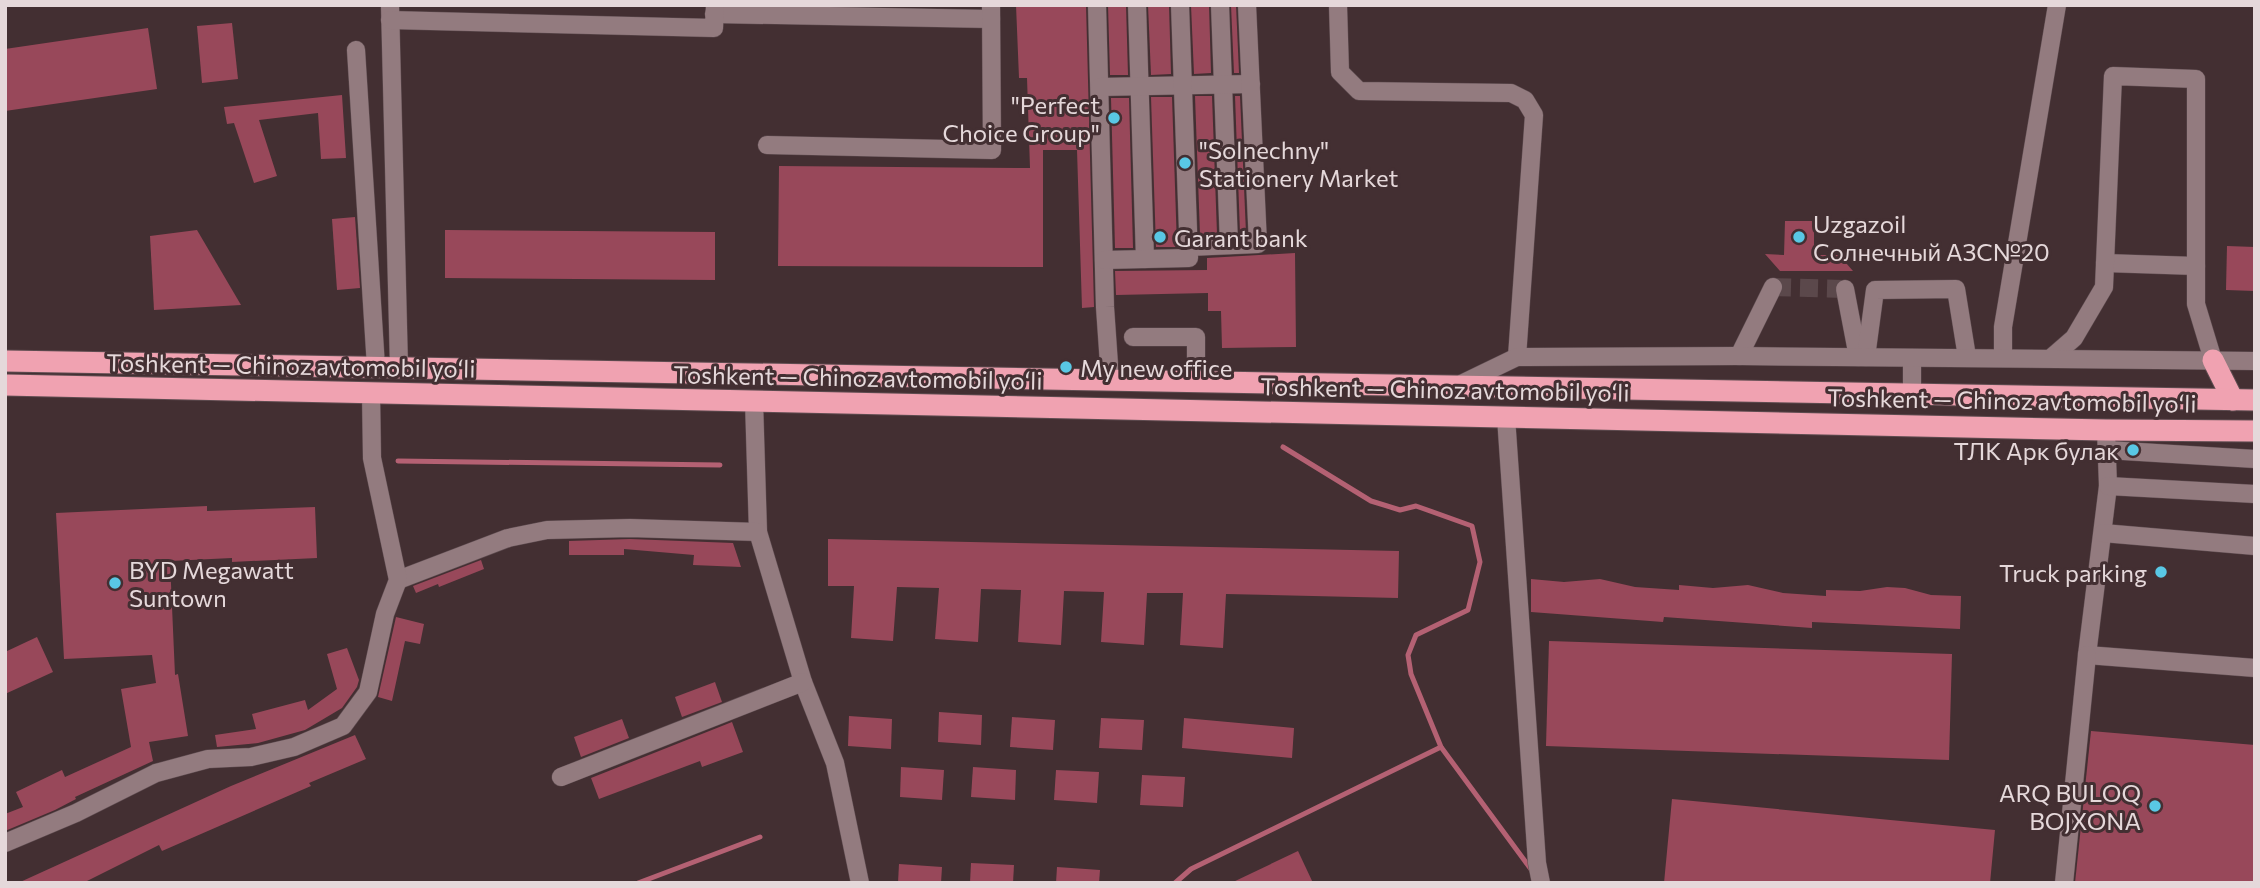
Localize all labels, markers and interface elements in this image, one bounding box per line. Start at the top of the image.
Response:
place label: "Perfect Choice Group" [943,90,1100,147]
marker: "Perfect Choice Group" [1106,110,1122,126]
place label: "Solnechny" Stationery Market [1199,135,1398,192]
marker: "Solnechny" Stationery Market [1177,155,1193,171]
place label: Uzgazoil Солнечный АЗС№20 [1813,209,2050,266]
place label: Garant bank [1174,223,1308,252]
marker: Garant bank [1152,229,1168,245]
marker: Uzgazoil Солнечный АЗС№20 [1791,229,1807,245]
street label: Toshkent — Chinoz avtomobil yoʻli [106,347,476,383]
place label: My new office [1080,353,1232,382]
street label: Toshkent — Chinoz avtomobil yoʻli [673,359,1043,395]
marker: My new office [1058,359,1074,375]
street label: Toshkent — Chinoz avtomobil yoʻli [1260,371,1630,407]
street label: Toshkent — Chinoz avtomobil yoʻli [1827,382,2197,418]
place label: ТЛК Арк булак [1953,436,2119,465]
marker: ТЛК Арк булак [2125,442,2141,458]
place label: BYD Megawatt Suntown [129,555,294,612]
place label: Truck parking [1999,558,2147,587]
marker: Truck parking [2153,564,2169,580]
marker: BYD Megawatt Suntown [107,575,123,591]
place label: ARQ BULOQ BOJXONA [1999,778,2141,835]
marker: ARQ BULOQ BOJXONA [2147,798,2163,814]

